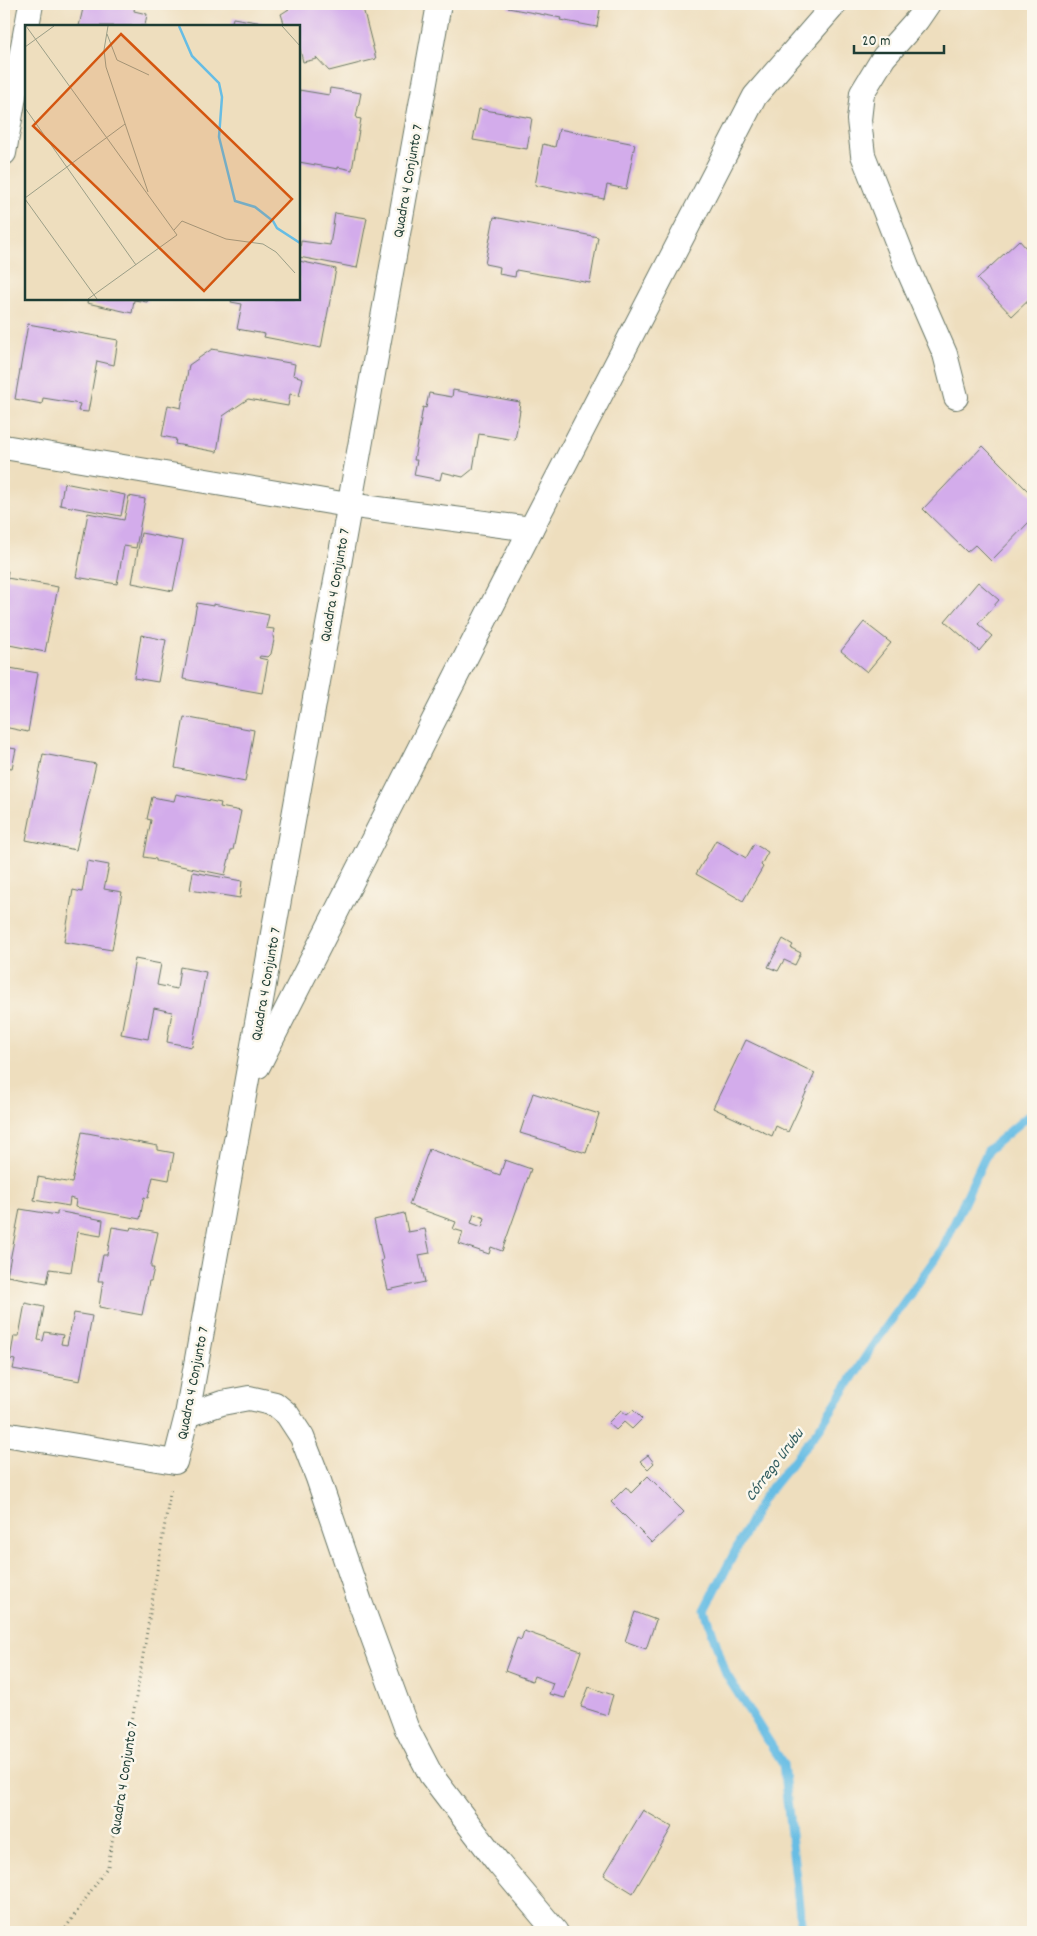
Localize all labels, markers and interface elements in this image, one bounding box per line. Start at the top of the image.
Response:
scale bar [854,22,944,54]
inset map [25,25,300,300]
text: 20 m [862,31,890,53]
street label: Quadra 4 Conjunto 7 [388,123,430,240]
street label: Quadra 4 Conjunto 7 [315,527,357,644]
street label: Quadra 4 Conjunto 7 [246,926,288,1043]
street label: Quadra 4 Conjunto 7 [172,1325,216,1442]
water label: Córrego Urubu [740,1423,811,1507]
street label: Quadra 4 Conjunto 7 [105,1720,145,1837]

